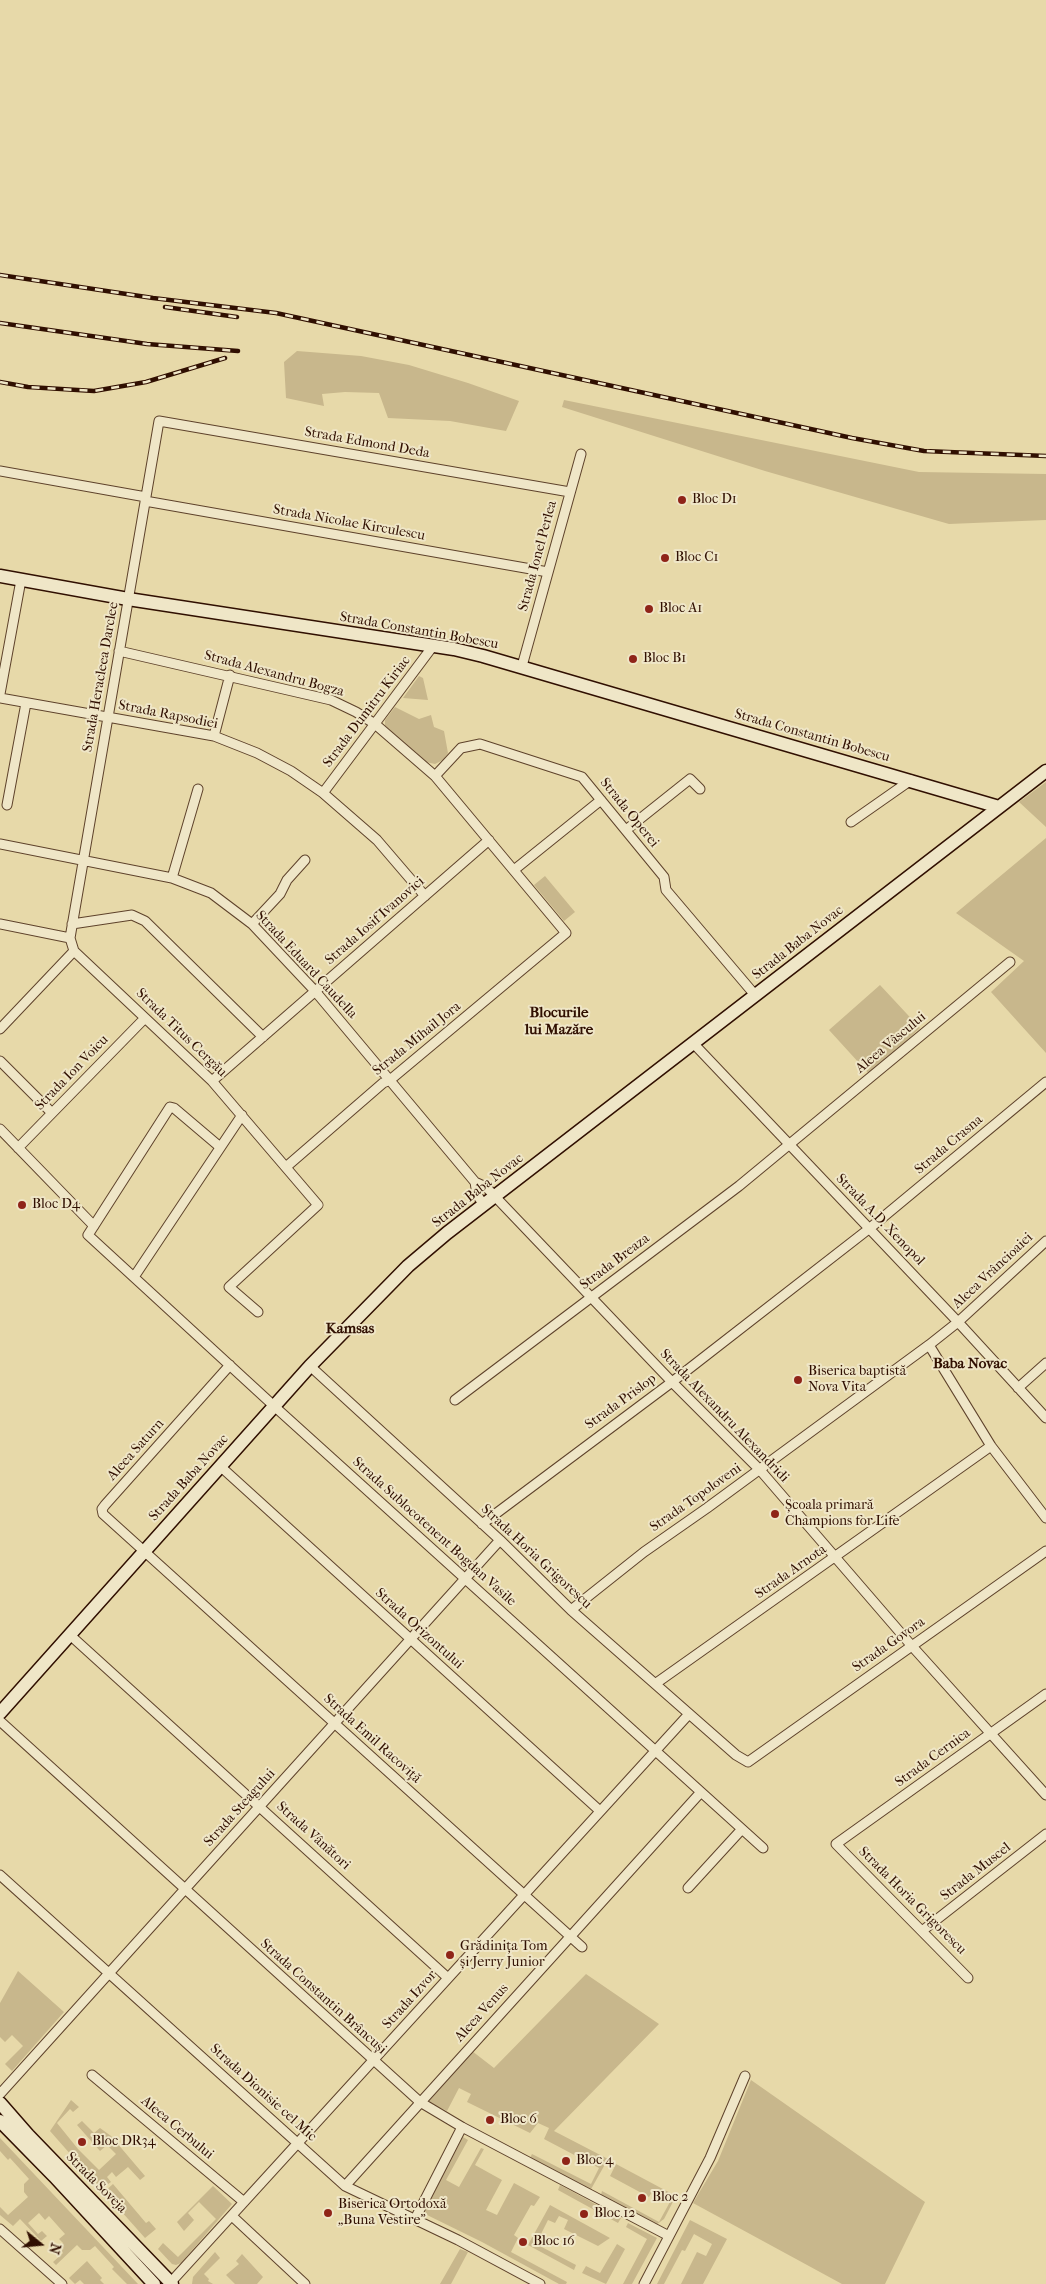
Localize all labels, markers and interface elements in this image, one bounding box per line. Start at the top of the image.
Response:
street label: Strada Edmond Deda [303,424,431,462]
place label: Bloc D1 [692,492,737,508]
marker: Bloc D1 [676,494,688,506]
street label: Strada Ionel Perlea [515,499,561,613]
street label: Strada Nicolae Kirculescu [272,501,426,545]
place label: Bloc C1 [675,550,719,566]
marker: Bloc C1 [659,552,671,564]
street label: Strada Heracleea Darclee [80,601,122,753]
place label: Bloc A1 [659,601,702,617]
marker: Bloc A1 [643,603,655,615]
street label: Strada Constantin Bobescu [338,609,500,653]
street label: Strada Alexandru Bogza [202,647,346,701]
place label: Bloc B1 [643,651,686,667]
street label: Strada Dumitru Kiriac [320,653,414,771]
marker: Bloc B1 [627,653,639,665]
street label: Strada Rapsodiei [117,697,219,733]
street label: Strada Constantin Bobescu [732,706,892,766]
street label: Strada Operei [596,775,662,851]
street label: Strada Iosif Ivanovici [322,873,428,969]
street label: Strada Baba Novac [749,902,847,984]
street label: Strada Eduard Caudella [252,908,360,1022]
street label: Strada Titus Cergău [132,985,230,1081]
street label: Strada Mihail Jora [370,998,464,1080]
district label: Blocurile lui Mazăre [525,1004,593,1039]
street label: Aleea Vâscului [852,1009,930,1077]
street label: Strada Ion Voicu [32,1032,112,1114]
street label: Strada Crasna [912,1112,986,1178]
street label: Strada Baba Novac [429,1150,527,1232]
street label: Strada A.D. Xenopol [832,1171,928,1269]
place label: Bloc D4 [32,1197,80,1213]
marker: Bloc D4 [16,1199,28,1211]
street label: Aleea Vrâncioaiei [949,1229,1037,1313]
street label: Strada Breaza [577,1230,653,1294]
district label: Kamsas [326,1320,374,1338]
street label: Strada Alexandru Alexandridi [656,1346,792,1486]
district label: Baba Novac [933,1355,1007,1373]
place label: Biserica baptistă Nova Vita [808,1364,906,1396]
street label: Strada Prislop [582,1371,660,1433]
marker: Biserica baptistă Nova Vita [792,1374,804,1386]
street label: Aleea Saturn [104,1416,168,1484]
street label: Strada Baba Novac [146,1431,232,1525]
street label: Strada Sublocotenent Bogdan Vasile [349,1454,519,1610]
street label: Strada Topoloveni [647,1460,745,1536]
place label: Școala primară Champions for Life [785,1498,899,1530]
street label: Strada Horia Grigorescu [477,1501,595,1613]
marker: Școala primară Champions for Life [769,1508,781,1520]
street label: Strada Arnota [752,1541,830,1603]
street label: Strada Orizontului [371,1585,467,1673]
street label: Strada Govora [850,1614,928,1676]
street label: Strada Emil Racoviță [320,1691,424,1787]
street label: Strada Cernica [892,1725,974,1791]
street label: Strada Steagului [201,1766,279,1850]
street label: Strada Vânători [273,1798,353,1874]
street label: Strada Muscel [938,1839,1014,1905]
street label: Strada Horia Grigorescu [855,1844,969,1958]
street label: Strada Constantin Brâncuși [256,1936,390,2058]
place label: Grădinița Tom și Jerry Junior [460,1939,548,1971]
marker: Grădinița Tom și Jerry Junior [444,1949,456,1961]
street label: Strada Izvor [379,1967,441,2033]
street label: Aleea Venus [452,1980,512,2046]
street label: Strada Dionisie cel Mic [206,2041,320,2145]
street label: Aleea Cerbului [137,2093,217,2163]
place label: Bloc 6 [500,2112,537,2128]
marker: Bloc 6 [484,2114,496,2126]
place label: Bloc DR34 [92,2134,156,2150]
marker: Bloc DR34 [76,2136,88,2148]
street label: Strada Soveja [62,2149,130,2217]
place label: Bloc 4 [576,2153,613,2169]
marker: Bloc 4 [560,2155,572,2167]
place label: Bloc 2 [652,2190,688,2206]
marker: Bloc 2 [636,2192,648,2204]
place label: Biserica Ortodoxă „Buna Vestire” [338,2197,446,2230]
place label: Bloc 12 [594,2206,635,2222]
marker: Biserica Ortodoxă „Buna Vestire” [322,2207,334,2219]
marker: Bloc 12 [578,2208,590,2220]
north arrow [15,2219,65,2269]
place label: Bloc 16 [533,2234,575,2250]
marker: Bloc 16 [517,2236,529,2248]
text: N [45,2241,65,2256]

